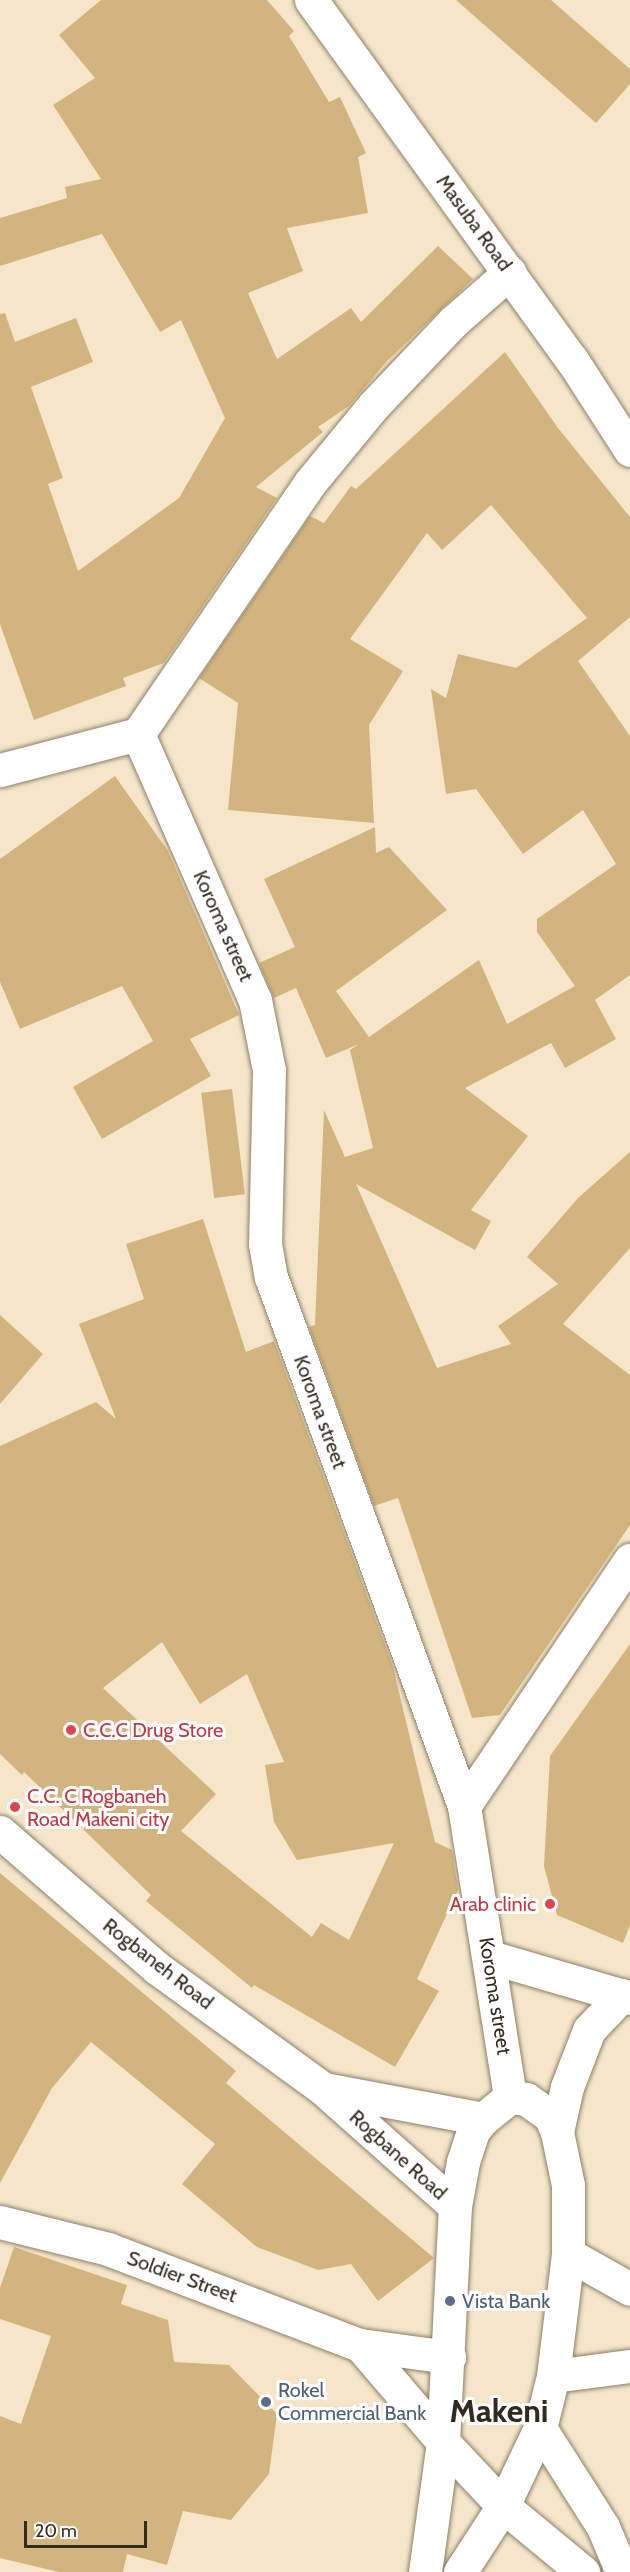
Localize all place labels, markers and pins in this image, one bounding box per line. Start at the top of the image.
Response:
place label: C.C.C Drug Store [83,1718,223,1742]
marker: C.C.C Drug Store [64,1723,78,1737]
place label: C.C. C Rogbaneh Road Makeni city [27,1784,169,1831]
marker: C.C. C Rogbaneh Road Makeni city [8,1800,22,1814]
place label: Arab clinic [450,1892,536,1916]
marker: Arab clinic [541,1895,559,1913]
place label: Vista Bank [462,2289,550,2313]
marker: Vista Bank [443,2294,457,2308]
place label: Rokel Commercial Bank [278,2378,426,2425]
marker: Rokel Commercial Bank [259,2395,273,2409]

